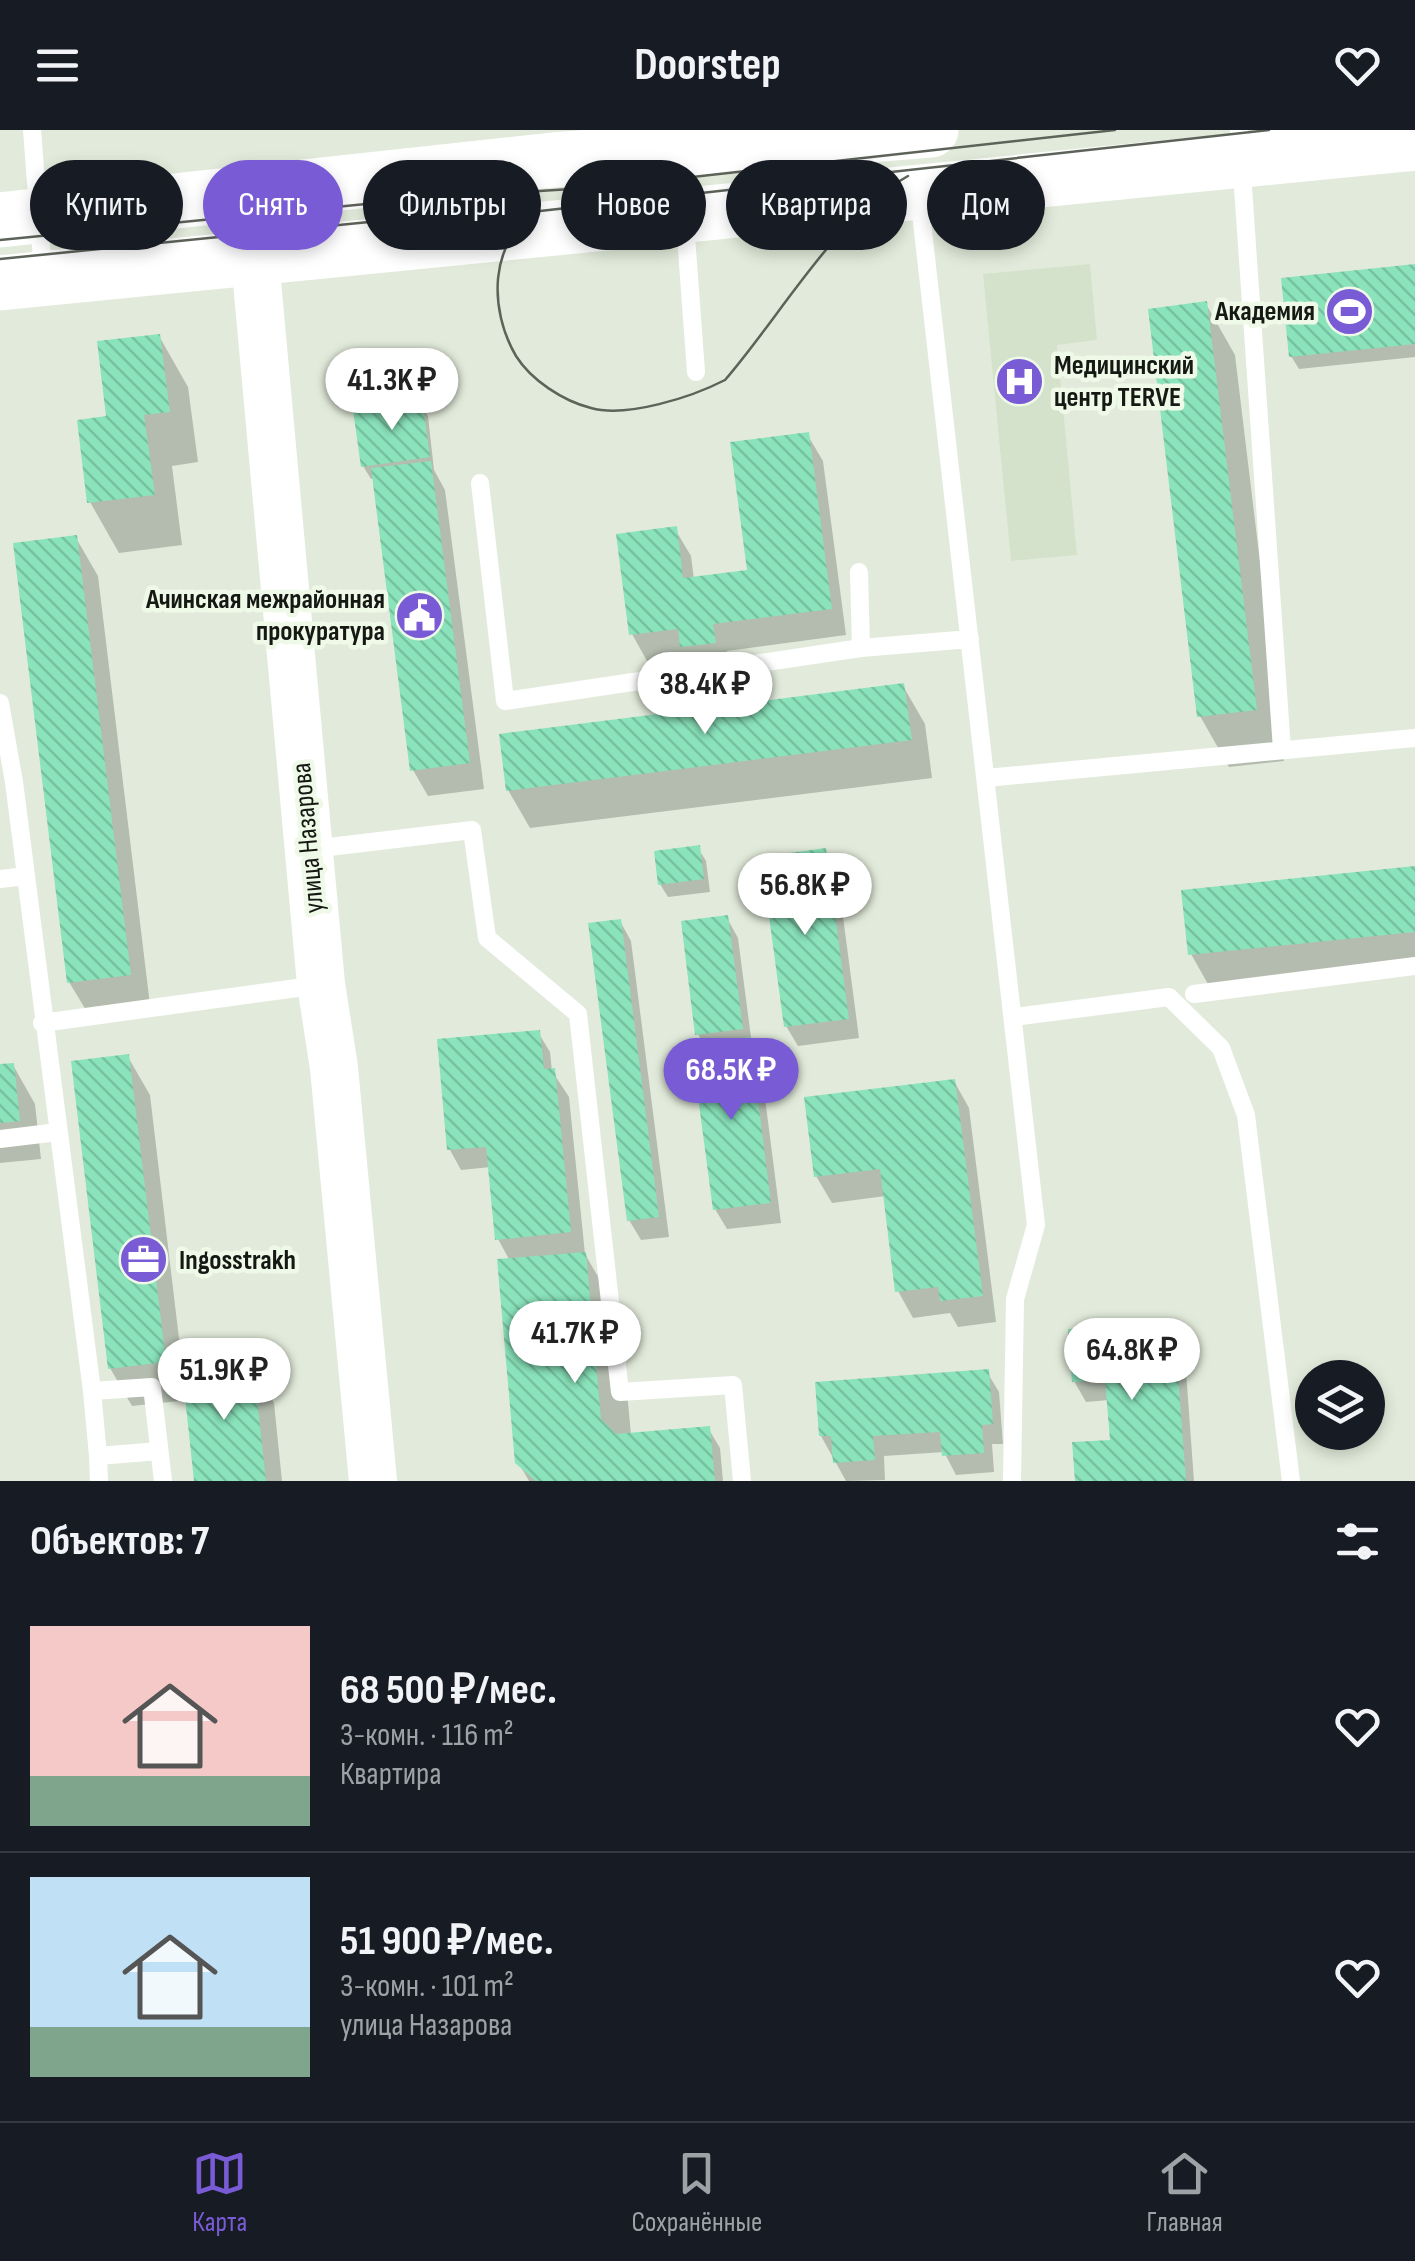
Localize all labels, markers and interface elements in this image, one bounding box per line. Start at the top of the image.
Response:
icon: menu [30,38,85,93]
text: Doorstep [634,38,781,93]
icon: heart [1330,38,1385,93]
chip: Купить [30,160,183,250]
chip: Снять [203,160,343,250]
chip: Фильтры [363,160,541,250]
chip: Новое [561,160,706,250]
chip: Квартира [726,160,907,250]
chip: Дом [927,160,1045,250]
sports icon: Академия [1324,285,1376,337]
place label: Академия [1214,295,1315,328]
pin: 41.3K ₽ [300,348,484,433]
place label: Медицинский центр TERVE [1054,349,1194,414]
hospital icon: Медицинский центр TERVE [993,355,1045,407]
text: 41.3K ₽ [347,361,437,400]
place label: Ачинская межрайонная прокуратура [145,583,385,648]
public building icon: Ачинская межрайонная прокуратура [394,589,446,641]
pin: 38.4K ₽ [613,652,797,737]
text: 38.4K ₽ [659,665,751,704]
street label: улица Назарова [285,761,331,915]
pin: 56.8K ₽ [713,853,897,938]
text: 56.8K ₽ [760,866,850,905]
pin: 68.5K ₽ [639,1038,823,1123]
text: 68.5K ₽ [686,1051,776,1090]
office icon: Ingosstrakh [118,1234,170,1286]
place label: Ingosstrakh [179,1244,296,1277]
pin: 41.7K ₽ [483,1301,667,1386]
text: 41.7K ₽ [531,1314,619,1353]
pin: 64.8K ₽ [1040,1318,1224,1403]
text: 64.8K ₽ [1086,1331,1178,1370]
pin: 51.9K ₽ [132,1338,316,1423]
text: 51.9K ₽ [180,1351,268,1390]
map controls [1295,1360,1385,1450]
button: layers [1295,1360,1385,1450]
icon: filters [1330,1514,1385,1569]
text: Объектов: 7 [30,1516,209,1567]
text: 68 500 ₽/мес. [340,1665,557,1716]
icon: home [110,1666,230,1786]
icon: heart [1330,1699,1385,1754]
text: 3-комн. · 116 m² [340,1716,514,1755]
text: Квартира [340,1755,442,1794]
text: 51 900 ₽/мес. [340,1916,554,1967]
icon: home [110,1917,230,2037]
icon: heart [1330,1950,1385,2005]
text: 3-комн. · 101 m² [340,1967,514,2006]
text: улица Назарова [340,2006,512,2045]
tab: Карта [192,2146,247,2239]
tab: Сохранённые [632,2146,762,2239]
tab: Главная [1146,2146,1223,2239]

